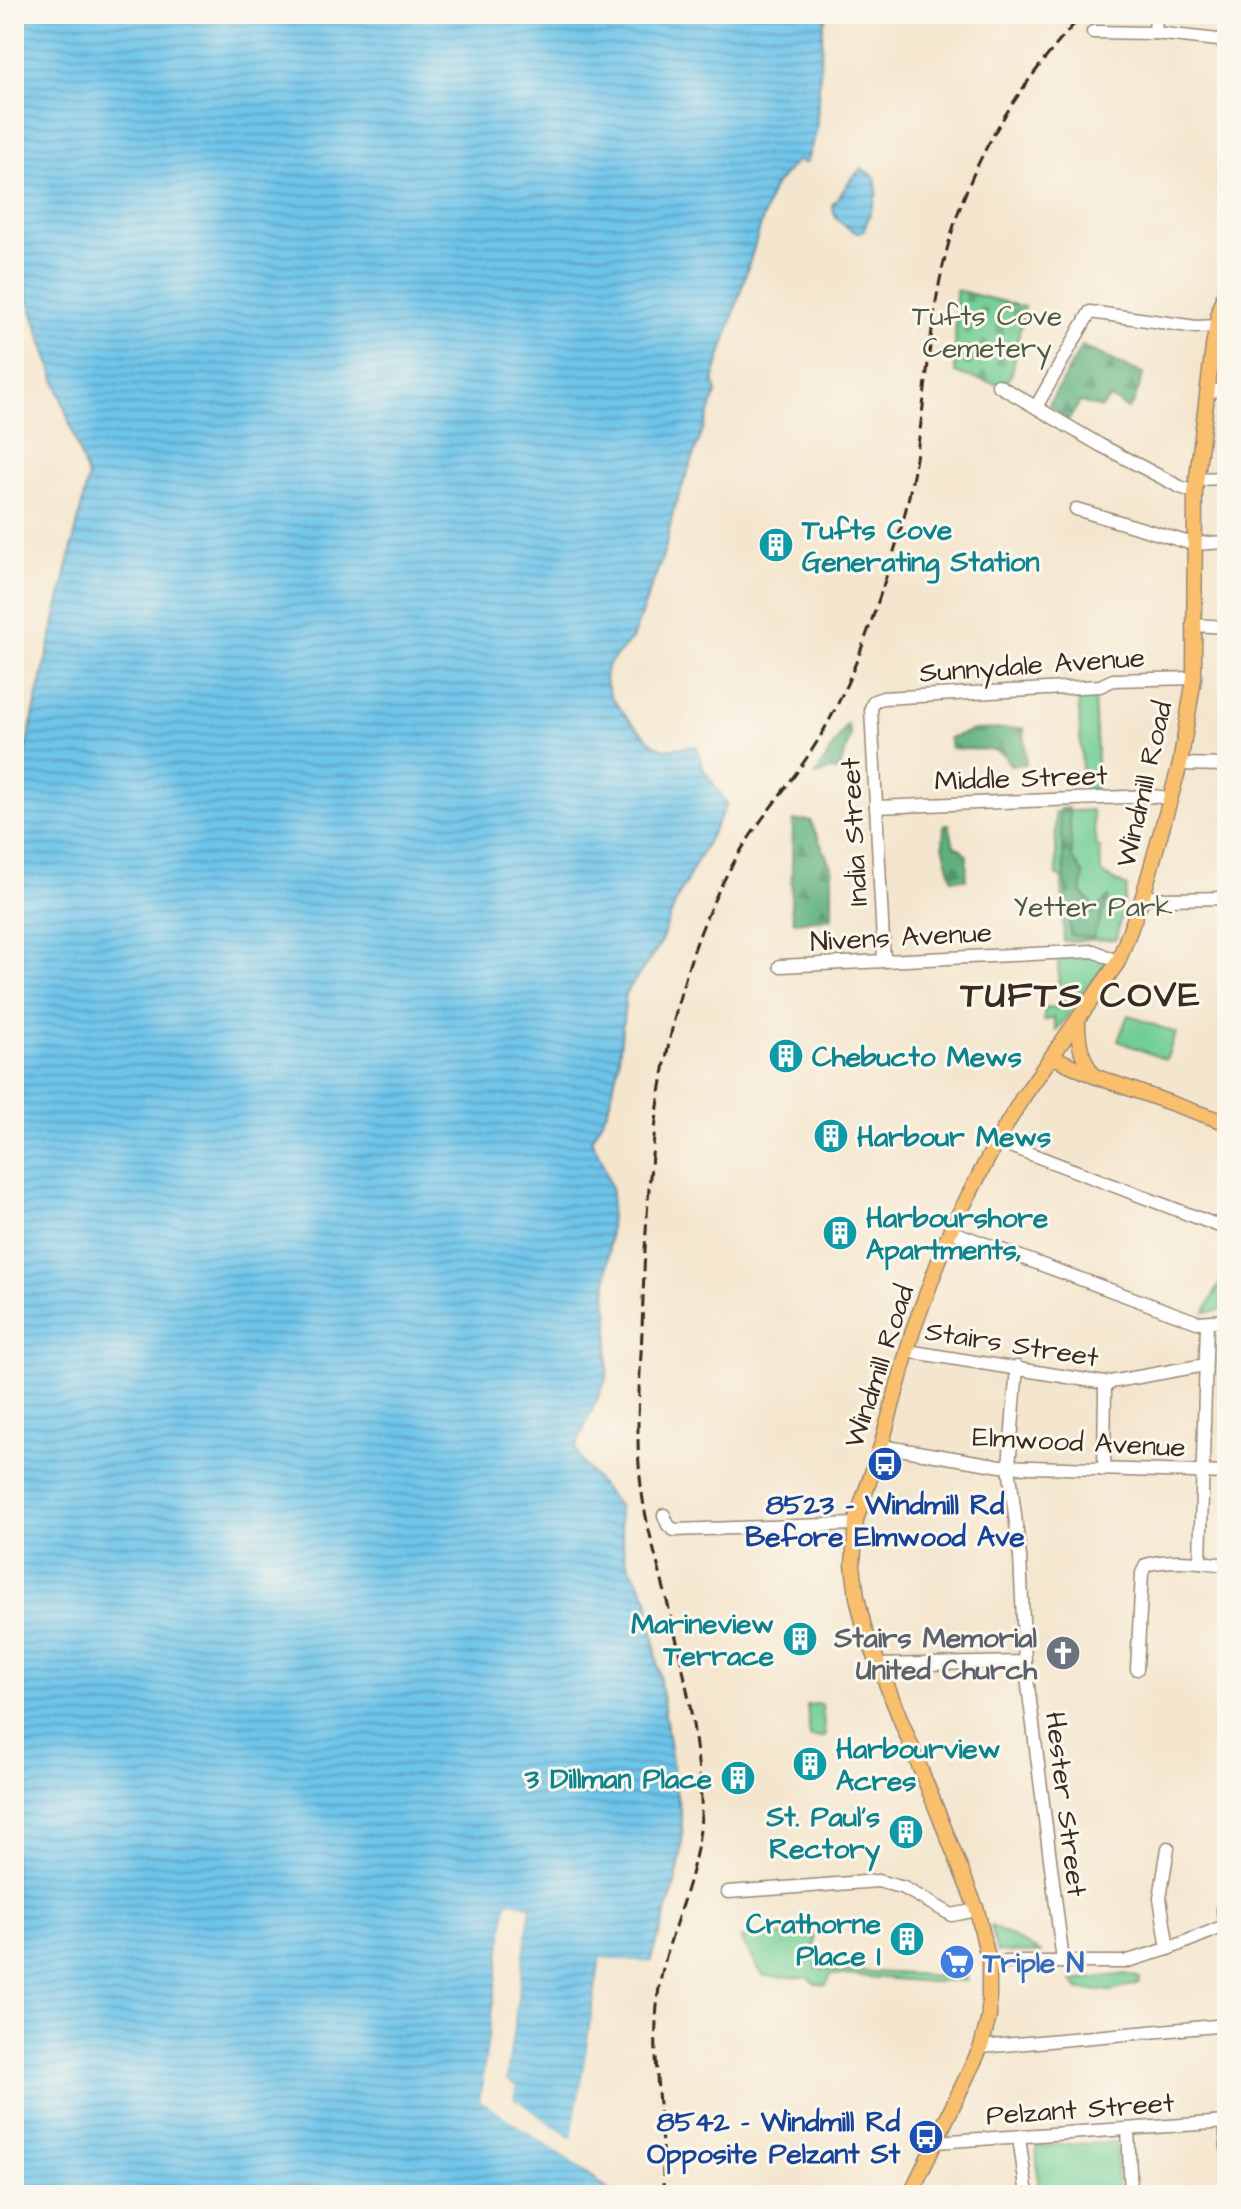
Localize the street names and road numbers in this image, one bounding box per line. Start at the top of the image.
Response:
street label: Sunnydale Avenue [918,638,1146,695]
street label: Windmill Road [1106,697,1183,871]
street label: India Street [831,756,878,907]
street label: Middle Street [934,756,1109,801]
street label: Nivens Avenue [809,913,993,962]
street label: Windmill Road [835,1280,924,1453]
street label: Stairs Street [922,1312,1102,1378]
street label: Elmwood Avenue [971,1417,1187,1468]
street label: Hester Street [1035,1710,1096,1899]
street label: Pelzant Street [985,2083,1176,2136]

